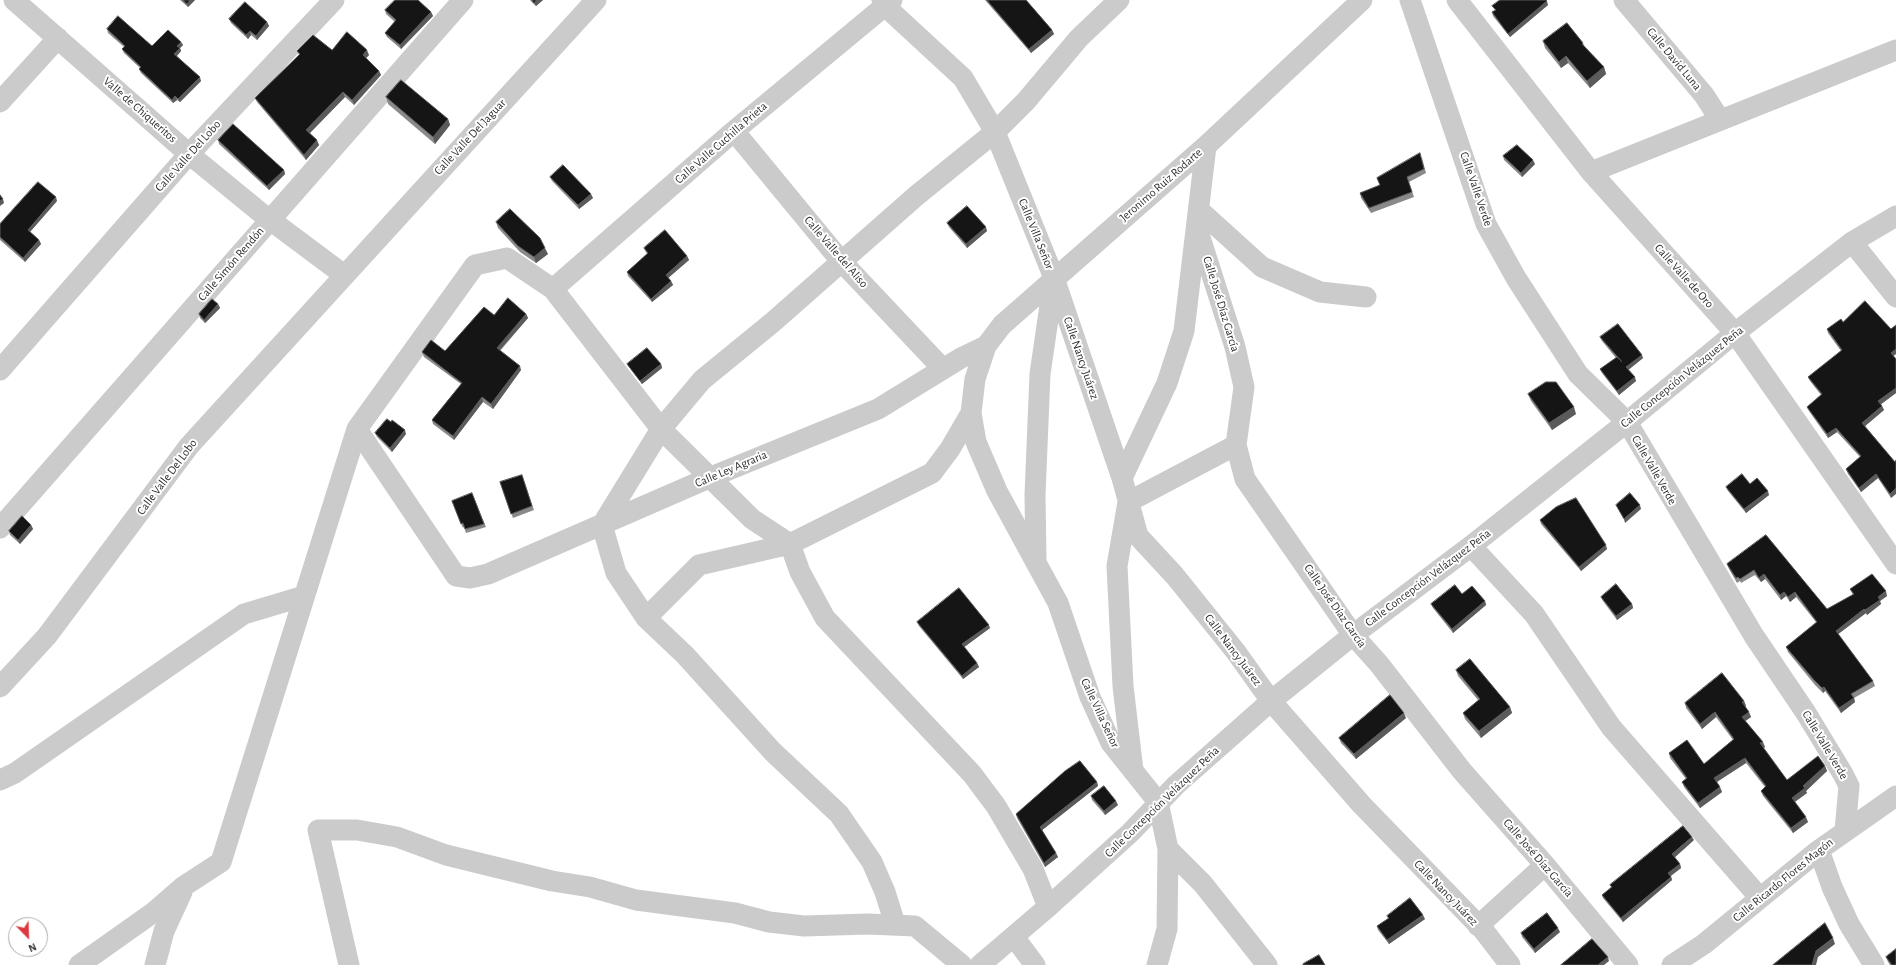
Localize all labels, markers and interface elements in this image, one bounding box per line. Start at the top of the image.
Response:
street label: Calle David Luna [1644,25,1704,93]
street label: Valle de Chiqueritos [100,74,180,146]
street label: Calle Valle Del Jaguar [431,96,509,178]
street label: Calle Valle Cuchilla Prieta [672,99,770,187]
street label: Calle Valle Del Lobo [152,117,224,195]
street label: Jeronimo Ruiz Rodarte [1117,145,1205,225]
street label: Calle Valle Verde [1457,150,1495,228]
street label: Calle Villa Señor [1015,196,1057,272]
street label: Calle Valle del Aliso [801,213,871,291]
street label: Calle Simón Rendón [195,224,267,304]
street label: Calle Valle de Oro [1651,241,1717,311]
street label: Calle José Díaz García [1200,255,1242,353]
street label: Calle Nancy Juárez [1060,315,1102,401]
street label: Calle Concepción Velázquez Peña [1618,323,1746,431]
street label: Calle Valle Verde [1628,433,1680,507]
street label: Calle Valle Del Lobo [134,436,200,518]
street label: Calle Ley Agraria [693,447,769,491]
street label: Calle Concepción Velázquez Peña [1362,526,1494,630]
street label: Calle José Díaz García [1301,561,1369,651]
street label: Calle Nancy Juárez [1201,611,1265,689]
street label: Calle Villa Señor [1078,676,1122,750]
street label: Calle Valle Verde [1799,708,1851,782]
street label: Calle Concepción Velázquez Peña [1102,743,1222,861]
street label: Calle José Díaz García [1500,816,1576,900]
street label: Calle Ricardo Flores Magón [1730,835,1836,925]
street label: Calle Nancy Juárez [1411,857,1481,929]
north arrow [8,917,48,957]
text: N [27,941,38,954]

